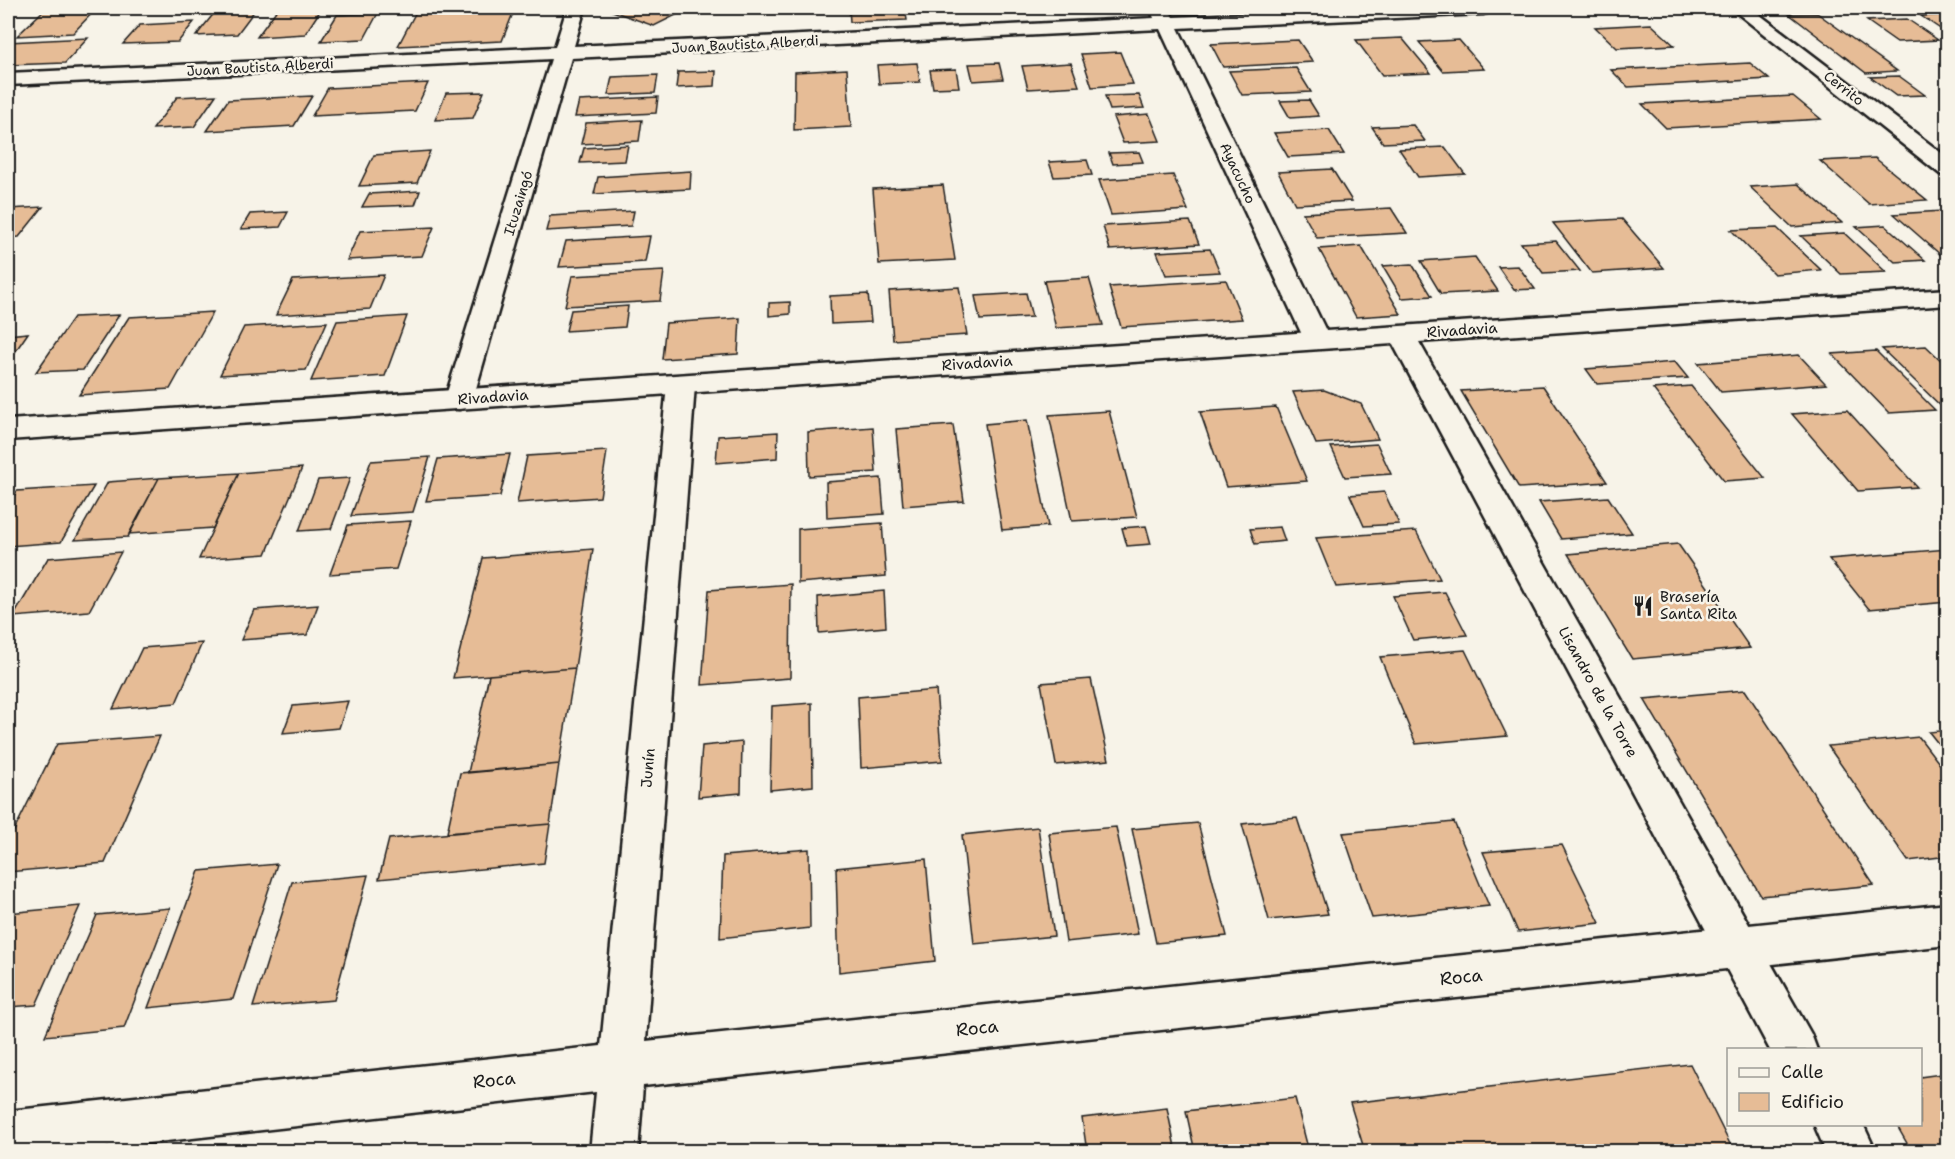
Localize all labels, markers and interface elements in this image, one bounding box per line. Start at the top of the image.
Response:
street label: Juan Bautista Alberdi [671,31,819,57]
street label: Juan Bautista Alberdi [186,54,334,80]
street label: Cerrito [1820,67,1868,109]
street label: Ayacucho [1216,140,1260,206]
street label: Ituzaingó [500,168,536,238]
street label: Rivadavia [1426,318,1499,342]
street label: Rivadavia [941,351,1014,375]
street label: Rivadavia [457,385,530,409]
place label: Brasería Santa Rita [1660,587,1738,624]
restaurant icon: Brasería Santa Rita [1631,594,1655,618]
street label: Lisandro de la Torre [1554,623,1642,761]
street label: Junín [636,747,660,789]
street label: Roca [1439,963,1483,991]
street label: Roca [955,1014,999,1042]
legend [1727,1048,1922,1126]
text: Calle [1781,1060,1824,1084]
street label: Roca [472,1066,516,1094]
text: Edificio [1781,1090,1844,1114]

